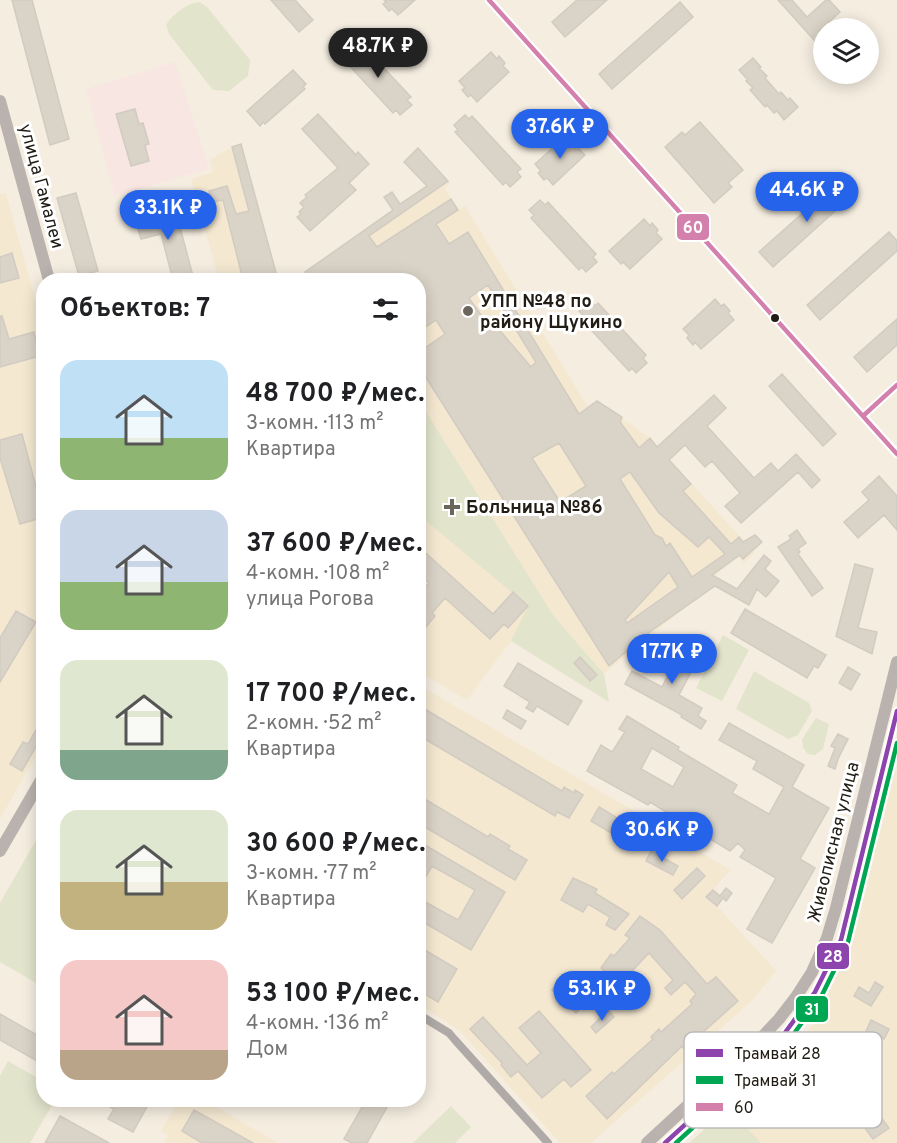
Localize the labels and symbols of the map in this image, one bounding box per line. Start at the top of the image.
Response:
pin: 48.7K ₽ [323,28,433,79]
pin: 37.6K ₽ [505,109,615,160]
street label: улица Гамалеи [13,122,68,251]
pin: 44.6K ₽ [752,172,862,223]
pin: 33.1K ₽ [113,190,223,241]
line badge: 60 [676,213,710,241]
text: 60 [683,219,703,239]
place label: УПП №48 по району Щукино [480,291,622,335]
marker: УПП №48 по району Щукино [461,304,475,318]
unlabelled marker [769,312,781,324]
place label: Больница №86 [466,497,602,520]
marker: Больница №86 [443,498,461,516]
pin: 17.7K ₽ [617,634,727,685]
street label: Живописная улица [803,760,866,925]
pin: 30.6K ₽ [607,812,717,863]
line badge: 28 [816,942,850,970]
text: 28 [823,948,843,968]
pin: 53.1K ₽ [547,971,657,1022]
line badge: 31 [795,995,829,1023]
text: 31 [804,1001,820,1021]
legend [684,1032,882,1128]
text: Трамвай 28 [734,1045,821,1065]
text: Трамвай 31 [734,1072,817,1092]
text: 60 [734,1099,754,1119]

